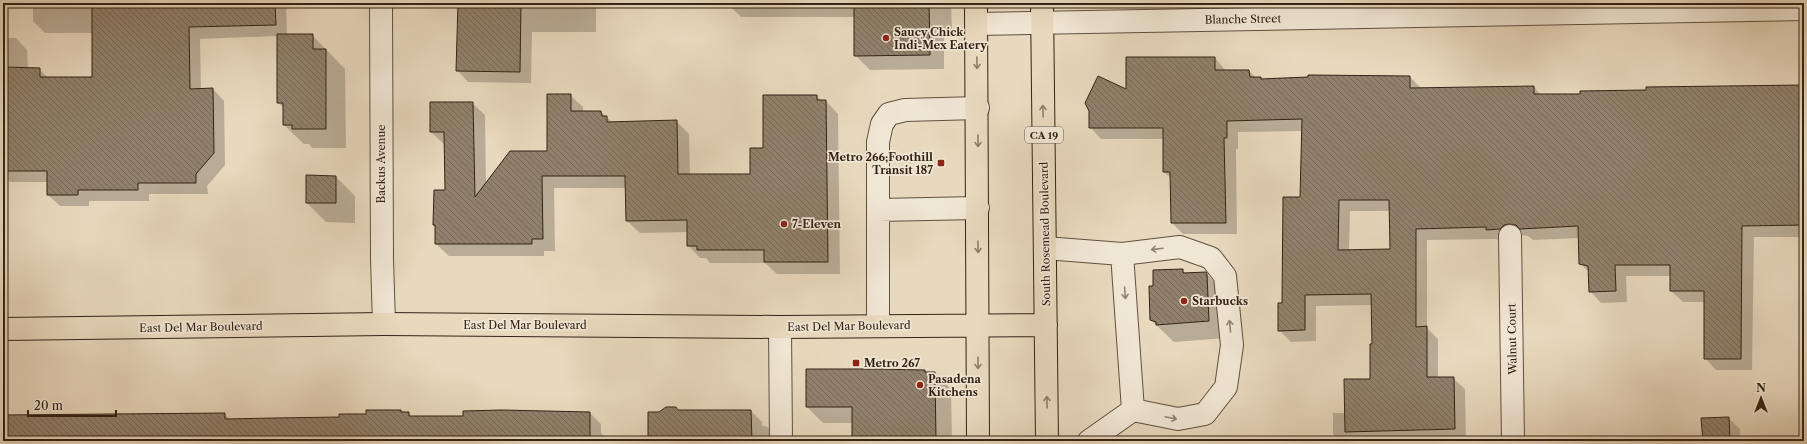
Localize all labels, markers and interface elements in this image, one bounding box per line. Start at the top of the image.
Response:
street label: Blanche Street [1205,11,1281,27]
place label: Saucy Chick Indi-Mex Eatery [894,25,987,52]
marker: Saucy Chick Indi-Mex Eatery [881,33,891,43]
one-way arrow [973,56,981,69]
one-way arrow [1039,105,1047,118]
street label: Backus Avenue [374,125,388,203]
road number: CA 19 [1025,127,1063,143]
one-way arrow [974,134,982,147]
place label: Metro 266;Foothill Transit 187 [828,150,933,177]
marker: Metro 266;Foothill Transit 187 [936,158,946,168]
street label: South Rosemead Boulevard [1037,161,1053,306]
place label: 7-Eleven [792,217,841,231]
marker: 7-Eleven [779,219,789,229]
one-way arrow [975,240,982,253]
one-way arrow [1151,246,1164,253]
one-way arrow [1121,286,1128,299]
place label: Starbucks [1192,294,1248,308]
marker: Starbucks [1179,296,1189,306]
street label: Walnut Court [1504,303,1520,376]
street label: East Del Mar Boulevard [463,318,587,332]
street label: East Del Mar Boulevard [787,318,911,334]
street label: East Del Mar Boulevard [139,319,263,335]
one-way arrow [1226,320,1234,333]
place label: Metro 267 [864,356,920,370]
one-way arrow [974,356,982,369]
marker: Metro 267 [851,358,861,368]
place label: Pasadena Kitchens [928,372,982,399]
north arrow [1741,378,1781,418]
marker: Pasadena Kitchens [915,380,925,390]
text: N [1756,381,1766,395]
scale bar [28,392,116,418]
one-way arrow [1043,396,1051,409]
text: 20 m [34,398,63,413]
one-way arrow [1164,414,1177,422]

